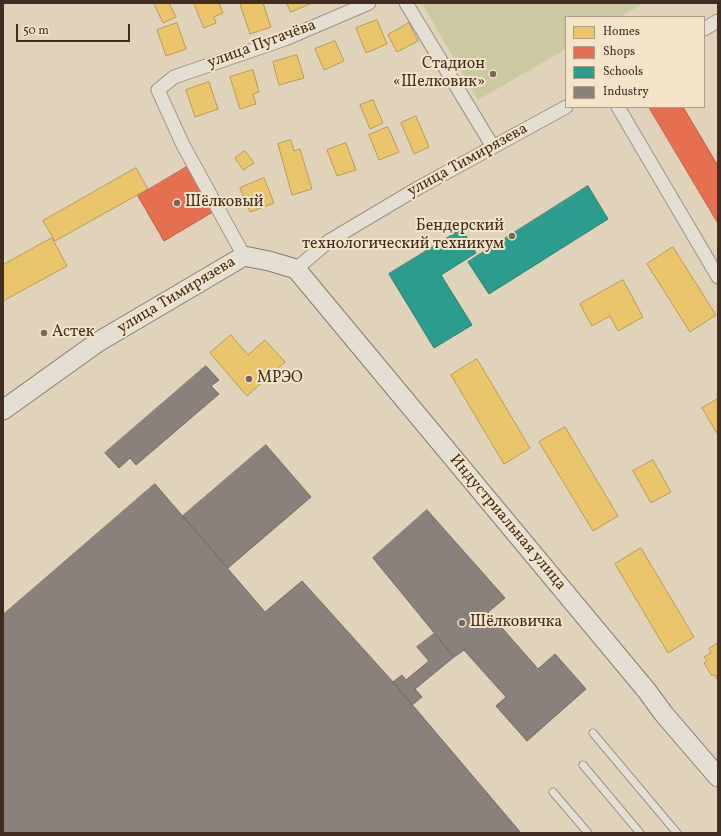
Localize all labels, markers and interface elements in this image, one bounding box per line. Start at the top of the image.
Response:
scale bar [18,16,132,42]
street label: улица Пугачёва [205,16,319,74]
legend [565,16,705,108]
text: 50 m [23,23,49,39]
text: Homes [603,24,640,40]
text: Shops [603,44,635,60]
place label: Стадион «Шелковик» [393,55,485,93]
text: Schools [603,64,643,80]
marker: Стадион «Шелковик» [488,69,498,79]
text: Industry [603,84,649,100]
street label: улица Тимирязева [404,120,532,202]
place label: Шёлковый [185,193,263,213]
marker: Шёлковый [172,198,182,208]
place label: Бендерский технологический техникум [302,217,504,255]
marker: Бендерский технологический техникум [507,231,517,241]
street label: улица Тимирязева [114,253,240,339]
place label: Астек [52,323,94,343]
marker: Астек [39,328,49,338]
place label: МРЭО [257,369,303,389]
marker: МРЭО [244,374,254,384]
street label: Индустриальная улица [444,451,570,595]
place label: Шёлковичка [470,613,562,633]
marker: Шёлковичка [457,618,467,628]

